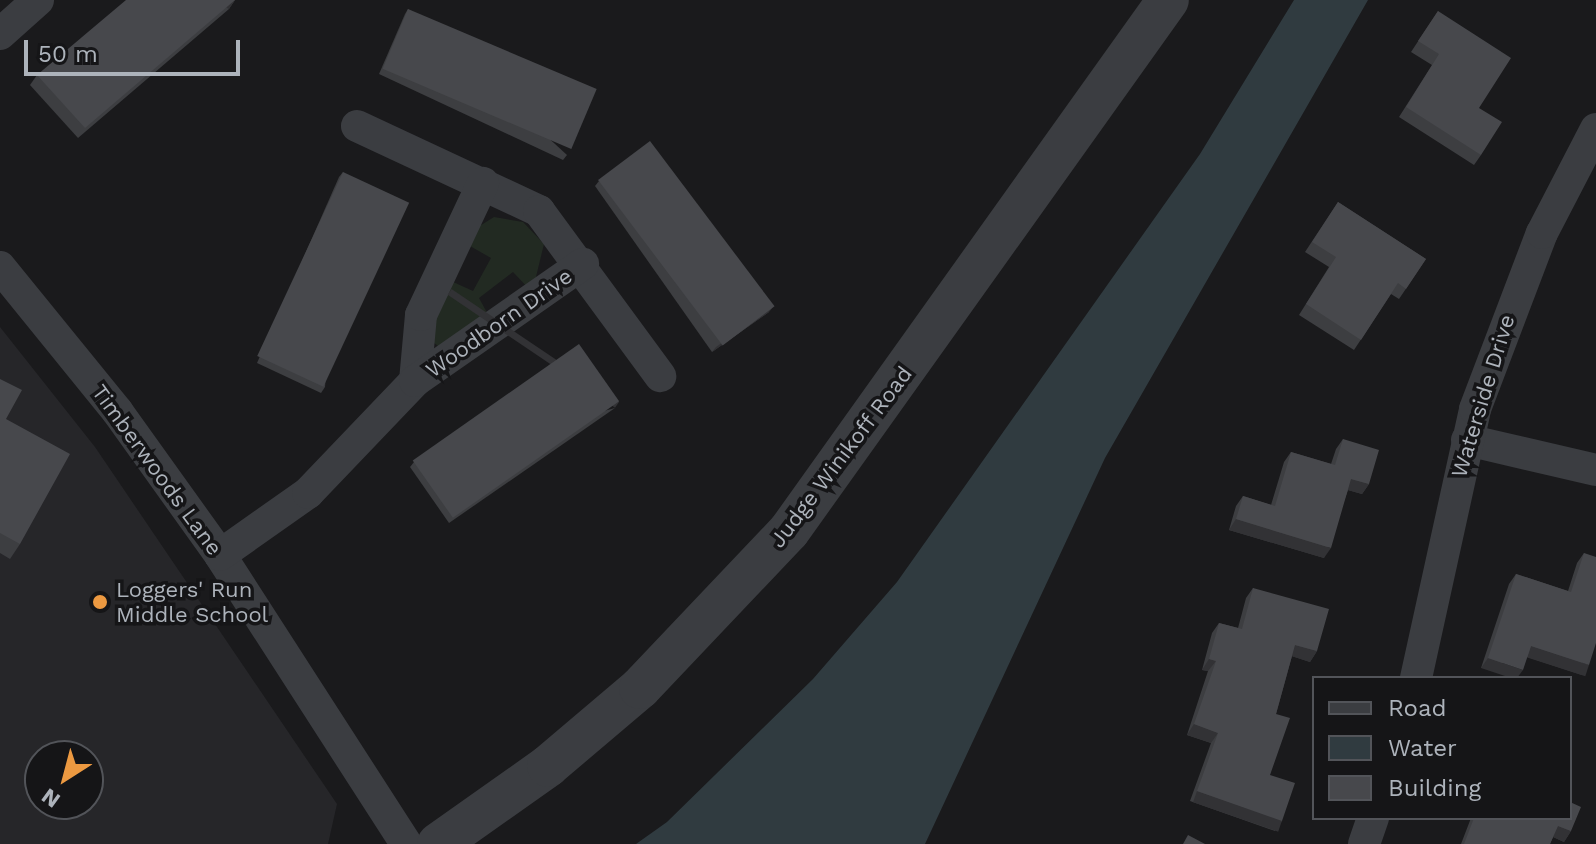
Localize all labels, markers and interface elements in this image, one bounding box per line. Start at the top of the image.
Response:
scale bar [28,24,244,74]
text: 50 m [38,40,98,68]
street label: Woodborn Drive [421,263,577,383]
street label: Waterside Drive [1446,311,1520,481]
street label: Judge Winikoff Road [764,361,918,553]
street label: Timberwoods Lane [86,380,228,560]
place label: Loggers' Run Middle School [116,576,268,628]
marker: Loggers' Run Middle School [91,593,109,611]
legend [1312,676,1572,820]
text: Road [1388,694,1447,722]
text: Water [1388,734,1457,762]
north arrow [24,740,104,820]
text: Building [1388,774,1481,802]
text: N [37,783,65,813]

